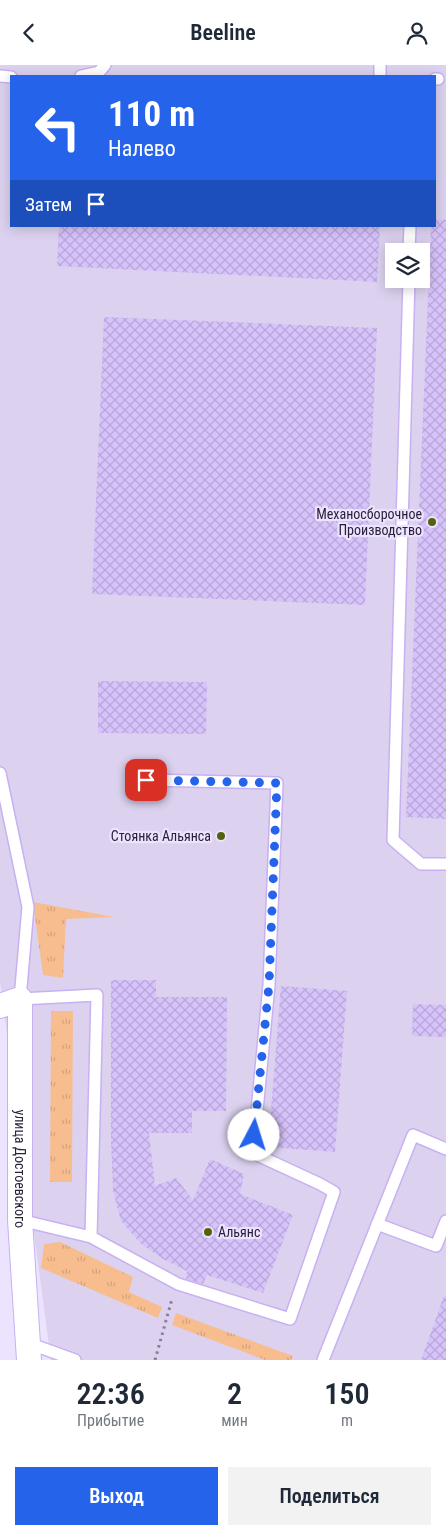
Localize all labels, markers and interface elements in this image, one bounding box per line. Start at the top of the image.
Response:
icon: back [15,19,43,47]
icon: person [403,19,431,47]
text: Beeline [190,20,256,45]
text: 110 m [108,94,195,135]
icon: left [25,95,90,160]
text: Налево [108,136,176,161]
icon: arrive [82,190,110,218]
text: Затем [25,193,72,216]
map controls [385,243,430,288]
button: layers [385,243,430,288]
place label: Механосборочное Производство [316,506,422,538]
marker: Механосборочное Производство [426,516,438,528]
pin [125,759,167,801]
icon: arrive [132,766,160,794]
place label: Стоянка Альянса [111,828,211,844]
marker: Стоянка Альянса [215,830,227,842]
position arrow [227,1108,279,1160]
street label: улица Достоевского [12,1110,28,1229]
place label: Альянс [218,1224,260,1240]
marker: Альянс [202,1226,214,1238]
text: 22:36 [76,1376,145,1411]
text: 2 [227,1376,242,1411]
text: 150 [324,1376,370,1411]
text: Прибытие [77,1411,144,1430]
text: мин [221,1411,248,1430]
text: m [341,1411,353,1430]
button: Выход [15,1467,218,1525]
button: Поделиться [228,1467,431,1525]

